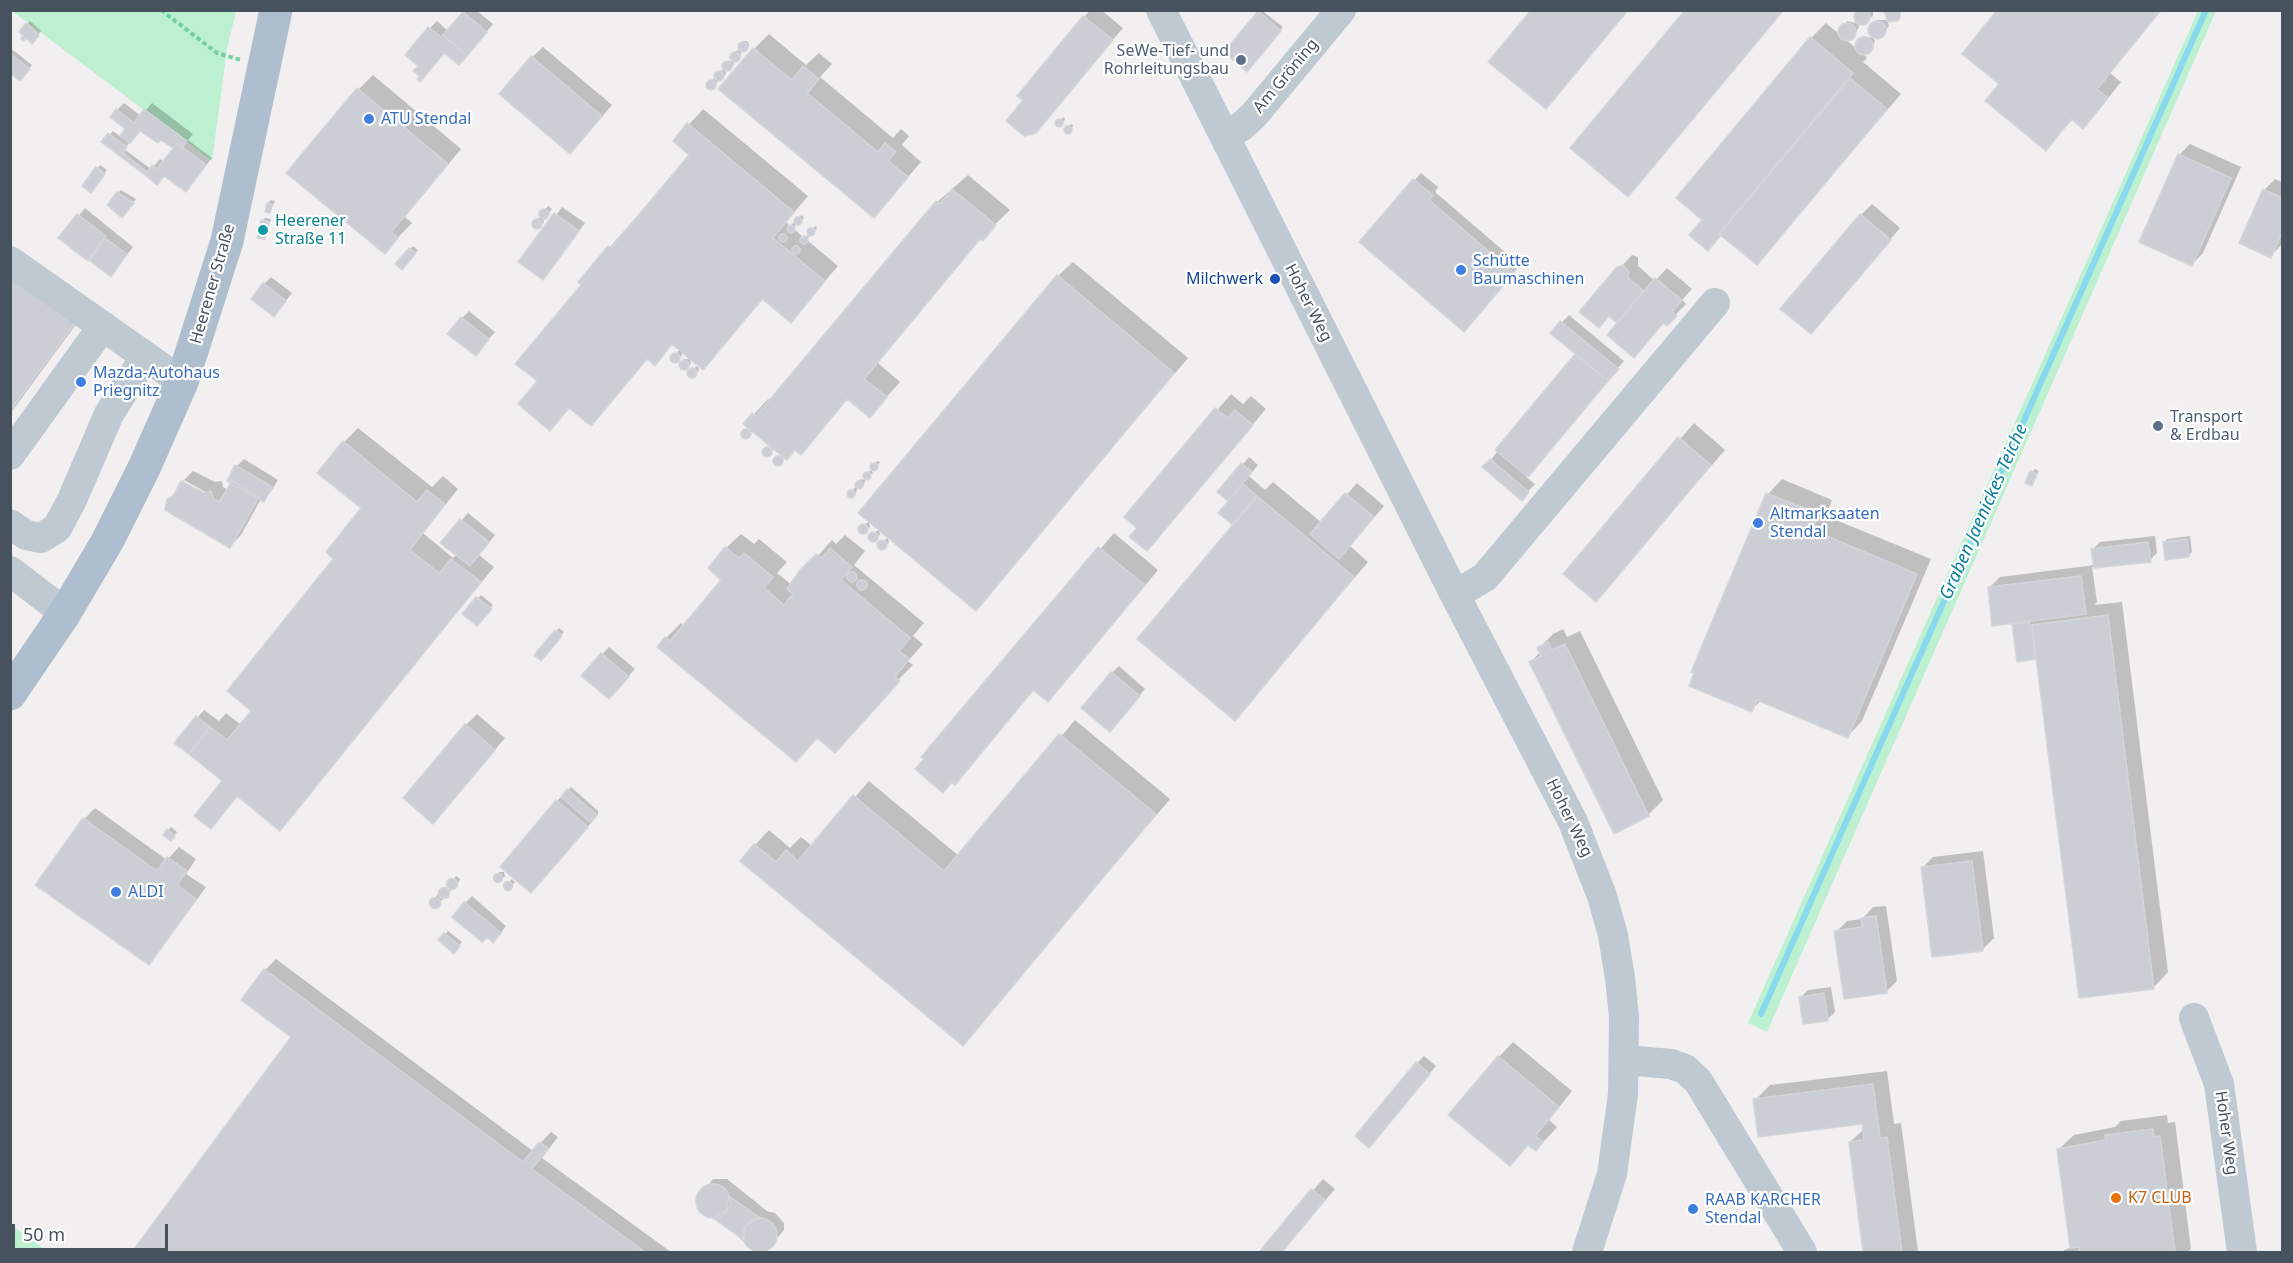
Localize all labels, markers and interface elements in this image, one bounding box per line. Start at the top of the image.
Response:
street label: Am Gröning [1249,35,1323,117]
place label: SeWe-Tief- und Rohrleitungsbau [1104,41,1229,79]
marker: SeWe-Tief- und Rohrleitungsbau [1234,53,1248,67]
place label: ATU Stendal [381,109,471,129]
marker: ATU Stendal [362,112,376,126]
place label: Heerener Straße 11 [275,211,346,249]
street label: Heerener Straße [187,222,239,346]
marker: Heerener Straße 11 [256,223,270,237]
place label: Schütte Baumaschinen [1473,251,1584,289]
street label: Hoher Weg [1280,261,1336,345]
marker: Schütte Baumaschinen [1454,263,1468,277]
place label: Milchwerk [1186,269,1263,289]
marker: Milchwerk [1268,272,1282,286]
place label: Mazda-Autohaus Priegnitz [93,363,220,401]
marker: Mazda-Autohaus Priegnitz [74,375,88,389]
place label: Transport & Erdbau [2170,407,2243,445]
marker: Transport & Erdbau [2151,419,2165,433]
water label: Graben Jaenickes Teiche [1935,421,2033,603]
place label: Altmarksaaten Stendal [1770,504,1880,542]
marker: Altmarksaaten Stendal [1751,516,1765,530]
street label: Hoher Weg [1542,776,1596,860]
place label: ALDI [128,882,164,902]
marker: ALDI [109,885,123,899]
street label: Hoher Weg [2211,1090,2241,1176]
place label: K7 CLUB [2128,1188,2192,1208]
place label: RAAB KARCHER Stendal [1705,1190,1821,1228]
marker: K7 CLUB [2109,1191,2123,1205]
marker: RAAB KARCHER Stendal [1686,1202,1700,1216]
scale bar [15,1212,171,1250]
text: 50 m [23,1222,65,1246]

